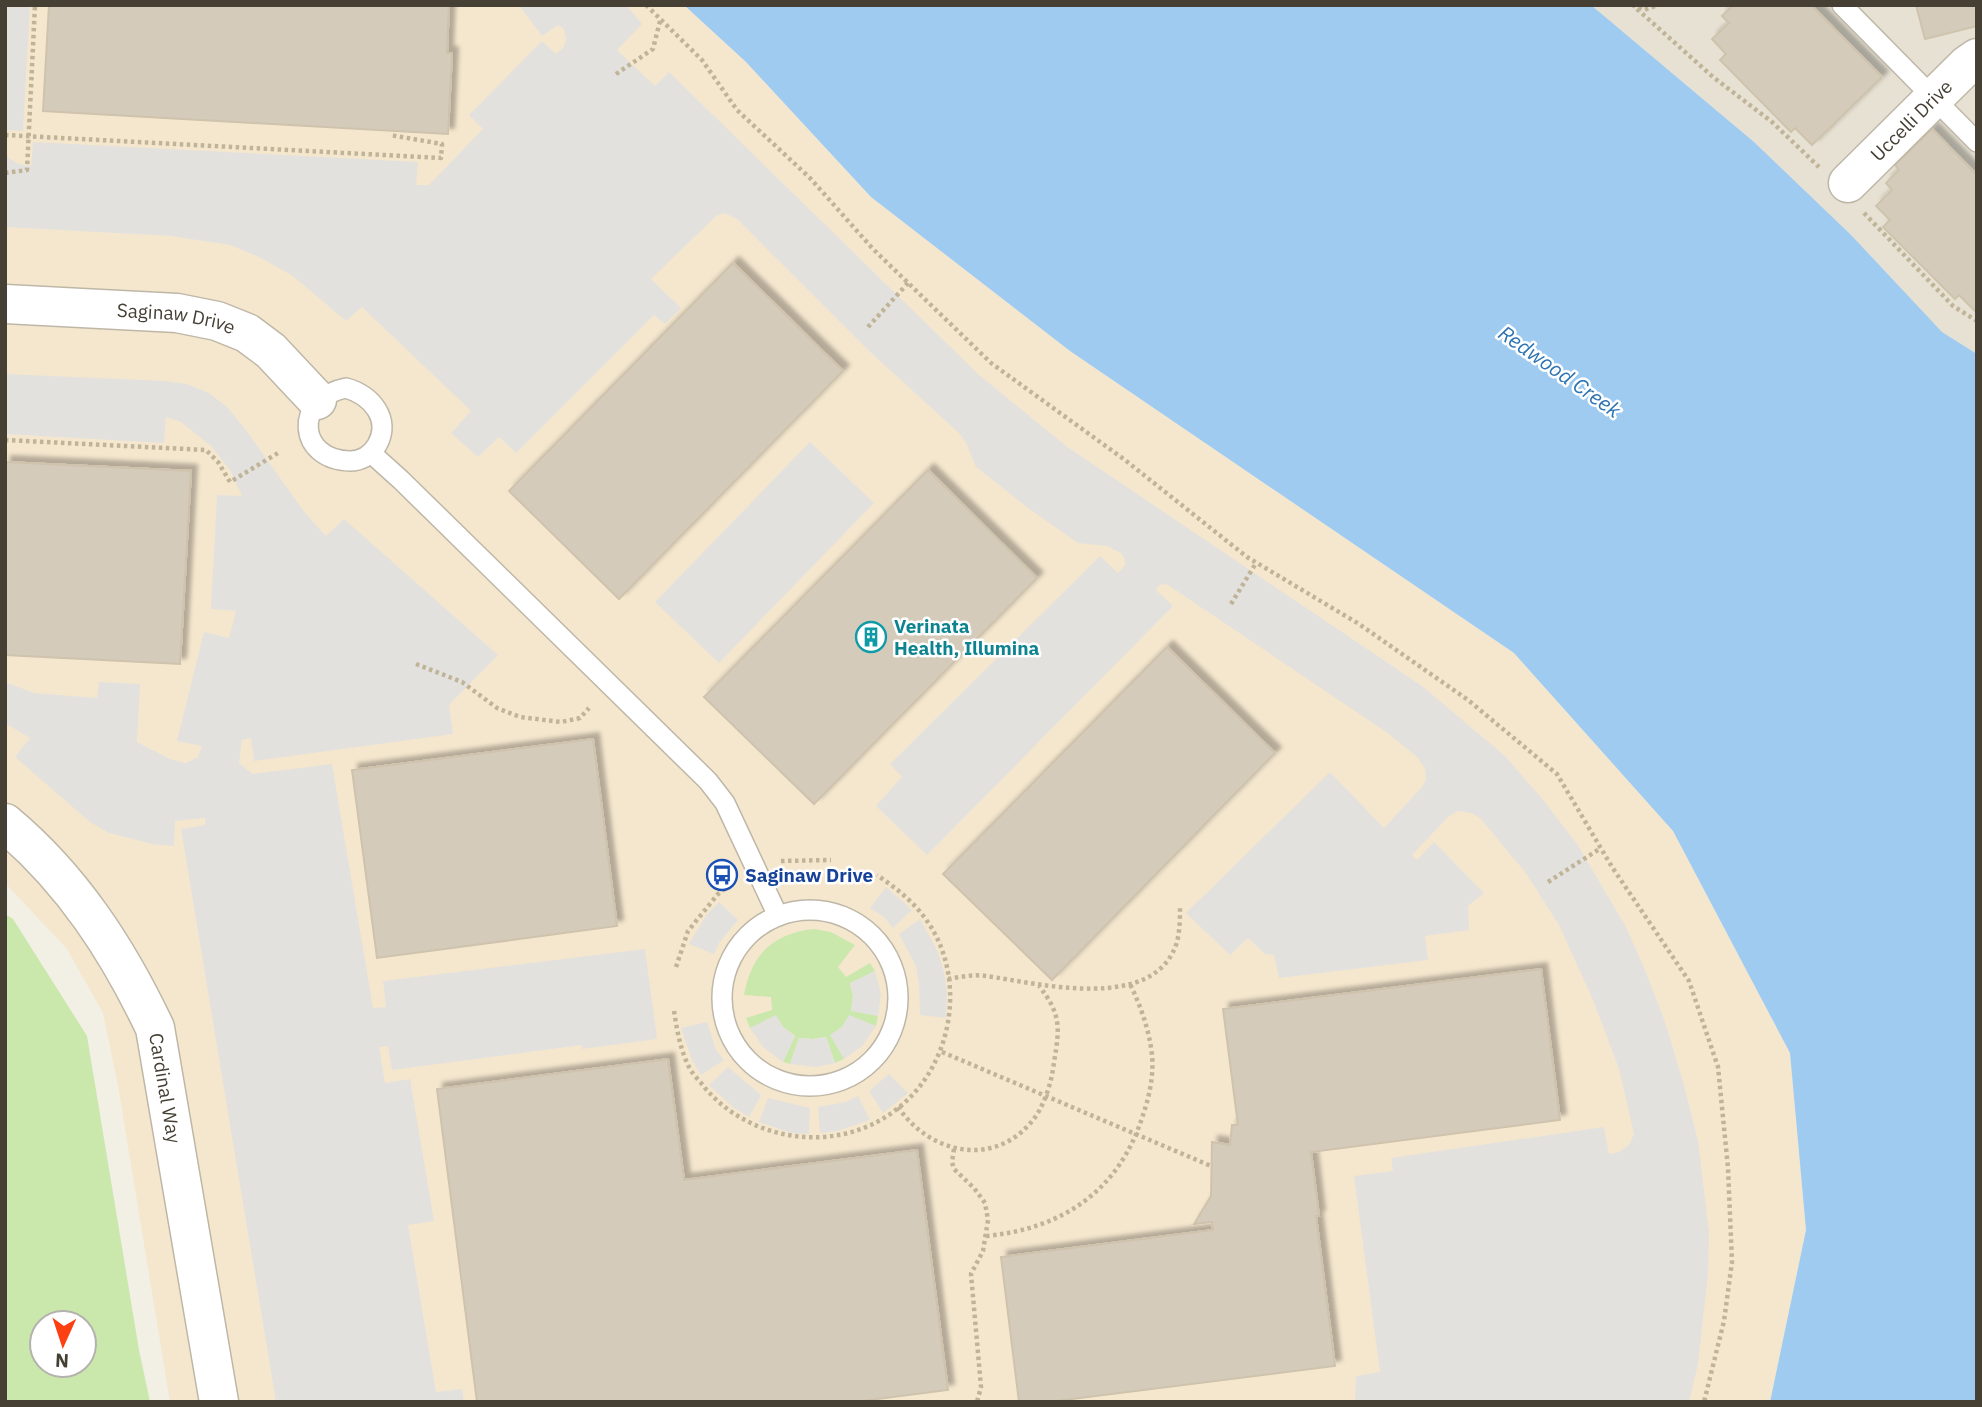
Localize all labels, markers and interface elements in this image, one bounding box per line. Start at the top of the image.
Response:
street label: Uccelli Drive [1865,75,1957,166]
street label: Saginaw Drive [116,298,239,339]
water label: Redwood Creek [1493,318,1628,424]
place label: Verinata Health, Illumina [894,614,1040,660]
building icon: Verinata Health, Illumina [854,620,888,654]
bus stop icon: Saginaw Drive [705,858,739,892]
place label: Saginaw Drive [745,863,873,887]
street label: Cardinal Way [144,1031,187,1146]
north arrow [28,1309,98,1379]
text: N [55,1349,70,1373]

